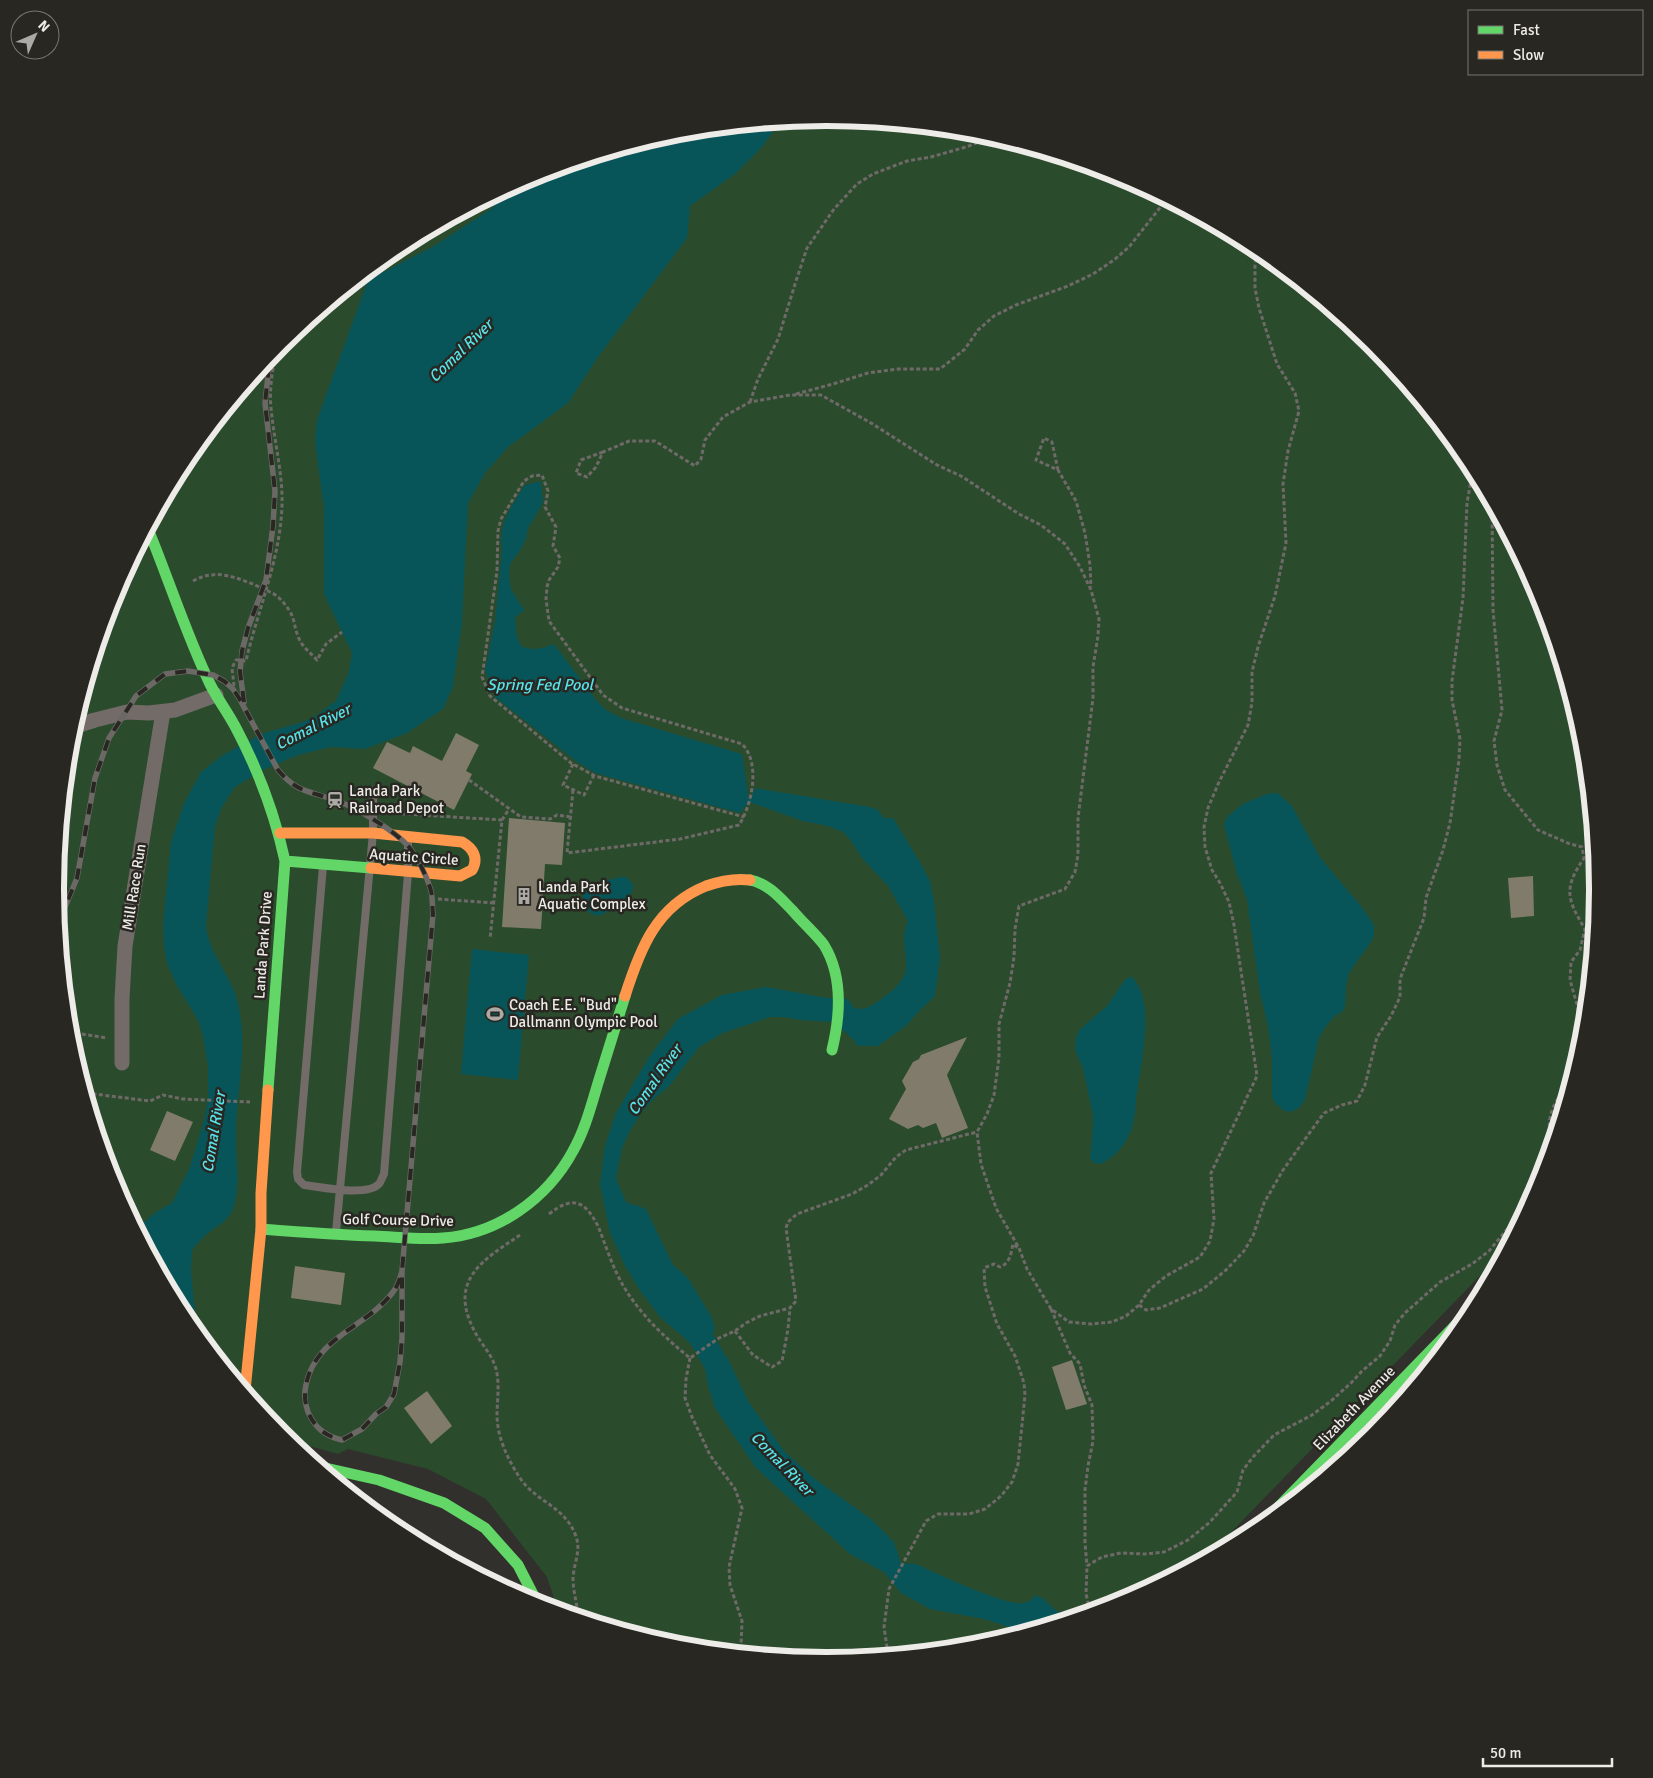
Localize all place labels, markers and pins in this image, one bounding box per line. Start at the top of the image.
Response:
place label: Landa Park Railroad Depot [349,782,444,817]
station icon: Landa Park Railroad Depot [325,790,345,810]
place label: Landa Park Aquatic Complex [538,878,646,913]
building icon: Landa Park Aquatic Complex [514,886,534,906]
place label: Coach E.E. "Bud" Dallmann Olympic Pool [509,996,658,1031]
sports icon: Coach E.E. "Bud" Dallmann Olympic Pool [485,1004,505,1024]

